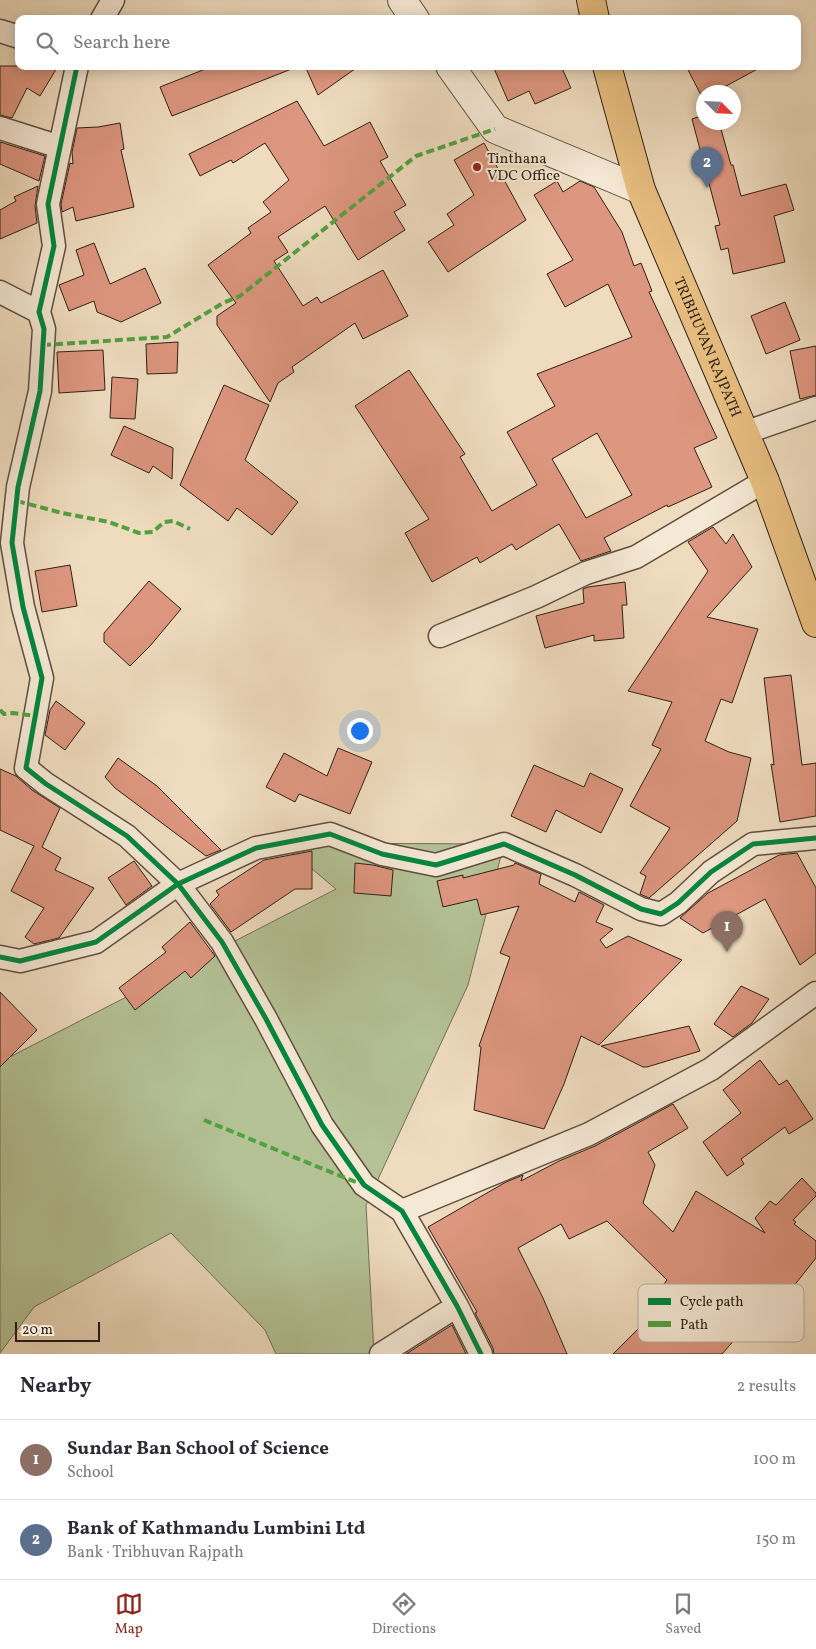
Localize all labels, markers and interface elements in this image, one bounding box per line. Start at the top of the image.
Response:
search box [15,15,801,70]
icon: search [33,29,61,57]
text: Search here [73,30,170,56]
north arrow [696,85,741,130]
pin: 2 [691,147,723,188]
place label: Tinthana VDC Office [487,149,560,187]
marker: Tinthana VDC Office [471,161,483,173]
street label: TRIBHUVAN RAJPATH [667,274,746,421]
your location [347,718,373,744]
pin: 1 [711,911,743,952]
legend [638,1284,804,1342]
text: Cycle path [680,1293,744,1312]
text: Path [680,1316,708,1335]
scale bar [15,1319,100,1342]
text: 20 m [22,1321,53,1340]
text: Nearby [20,1372,91,1401]
text: 2 results [737,1376,796,1398]
text: Sundar Ban School of Science [67,1436,329,1462]
text: 1 [33,1449,39,1471]
text: 100 m [753,1449,796,1471]
text: School [67,1462,114,1484]
text: Bank of Kathmandu Lumbini Ltd [67,1516,365,1542]
text: 2 [32,1529,40,1551]
text: 150 m [755,1529,796,1551]
text: Bank · Tribhuvan Rajpath [67,1542,244,1564]
tab: Map [115,1590,143,1639]
tab: Directions [372,1590,436,1639]
tab: Saved [665,1590,701,1639]

